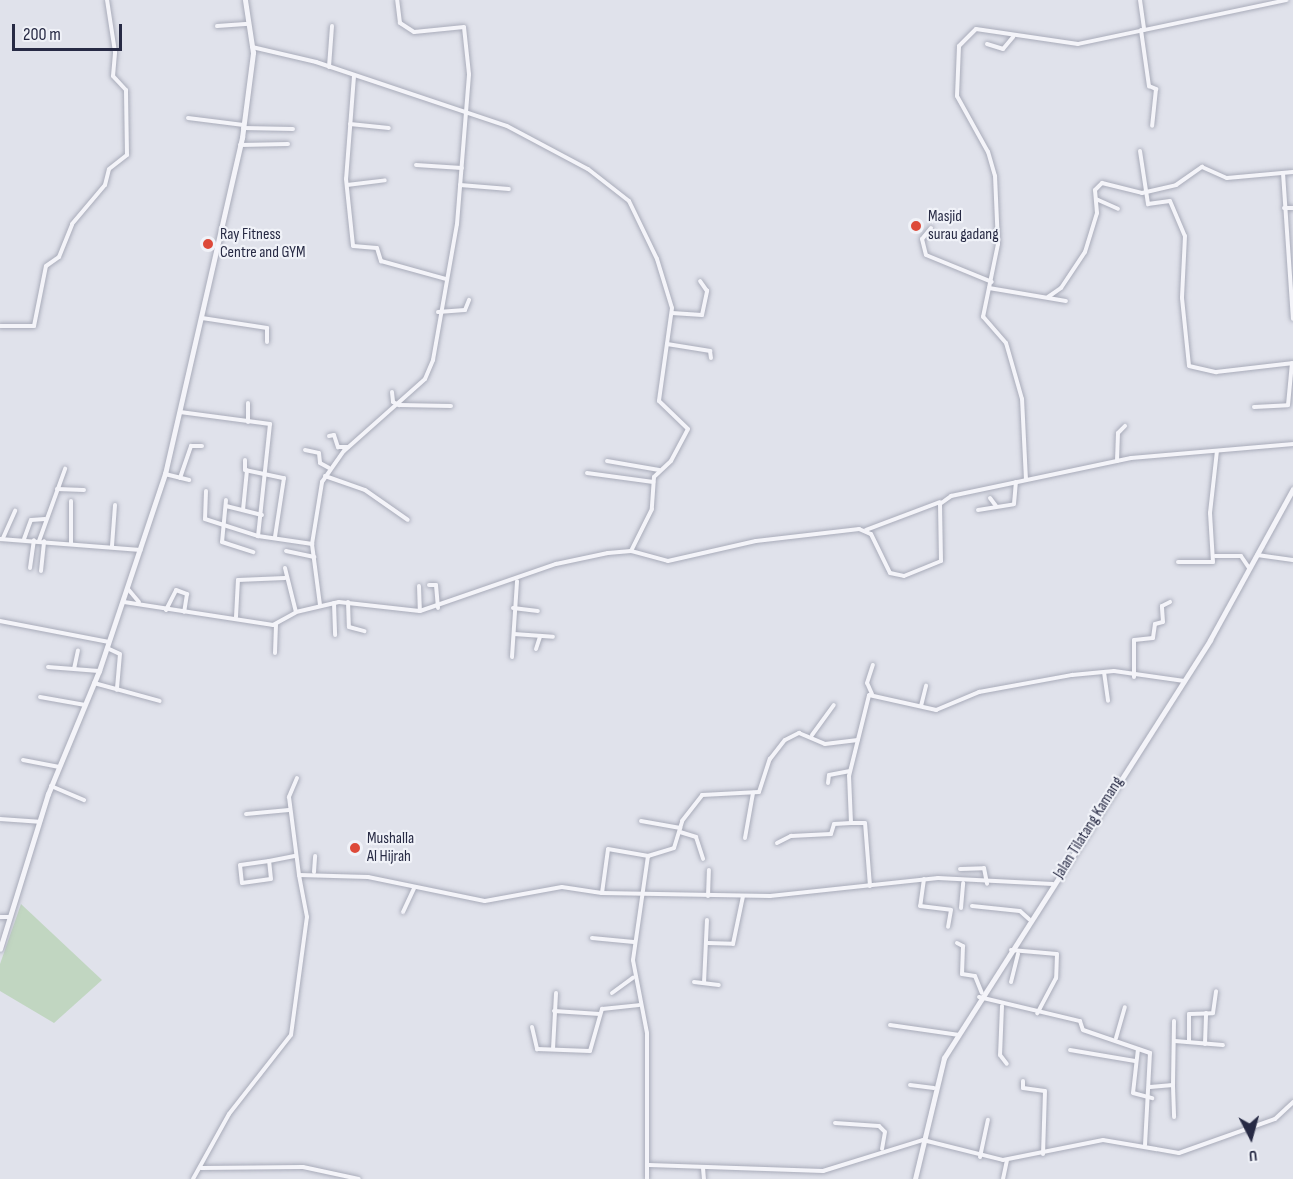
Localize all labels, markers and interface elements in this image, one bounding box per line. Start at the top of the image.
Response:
scale bar [15,12,124,50]
text: 200 m [23,24,61,45]
place label: Masjid surau gadang [928,207,999,245]
marker: Masjid surau gadang [909,219,923,233]
place label: Ray Fitness Centre and GYM [220,225,305,263]
marker: Ray Fitness Centre and GYM [201,237,215,251]
street label: Jalan Tilatang Kamang [1050,774,1128,882]
place label: Mushalla Al Hijrah [367,829,414,867]
marker: Mushalla Al Hijrah [348,841,362,855]
north arrow [1221,1107,1281,1167]
text: U [1248,1146,1258,1165]

